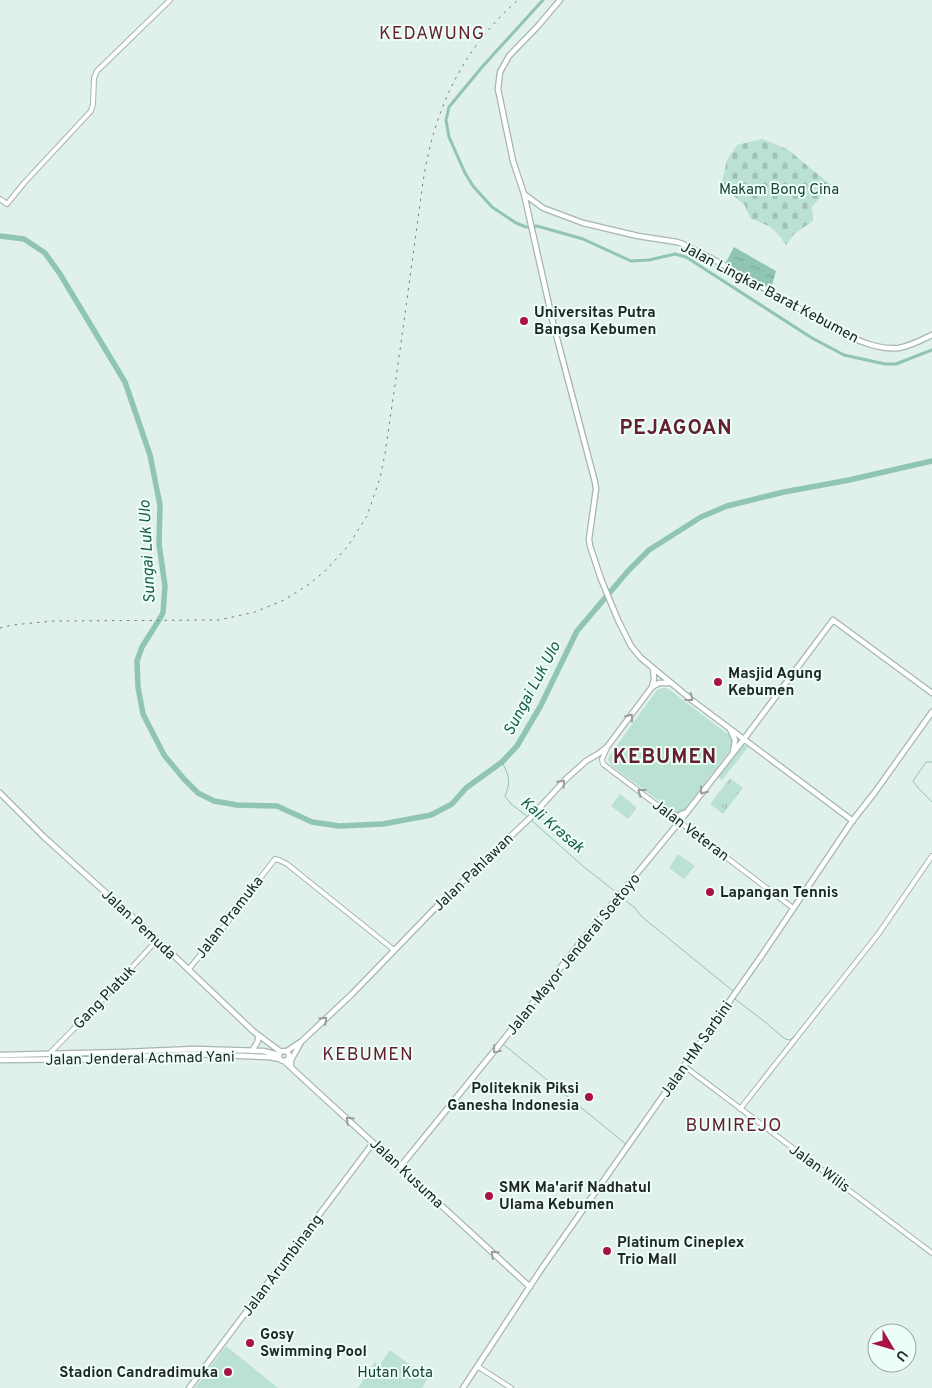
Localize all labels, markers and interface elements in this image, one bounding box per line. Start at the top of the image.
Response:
district label: KEDAWUNG [379,23,485,46]
park label: Makam Bong Cina [719,181,839,200]
street label: Jalan Lingkar Barat Kebumen [677,238,862,348]
place label: Universitas Putra Bangsa Kebumen [534,304,656,340]
marker: Universitas Putra Bangsa Kebumen [518,315,530,327]
district label: PEJAGOAN [619,416,733,442]
water label: Sungai Luk Ulo [135,499,161,604]
water label: Sungai Luk Ulo [500,638,566,739]
place label: Masjid Agung Kebumen [728,665,822,701]
marker: Masjid Agung Kebumen [712,676,724,688]
one-way arrow [684,693,693,701]
one-way arrow [624,714,632,723]
district label: KEBUMEN [613,745,717,771]
one-way arrow [556,780,565,789]
one-way arrow [701,785,709,794]
one-way arrow [637,789,647,798]
water label: Kali Krasak [516,793,588,859]
street label: Jalan Veteran [648,796,732,866]
street label: Jalan Pahlawan [430,830,518,916]
street label: Jalan Mayor Jenderal Soetoyo [503,870,645,1040]
street label: Jalan Pramuka [192,873,268,963]
place label: Lapangan Tennis [720,884,838,903]
street label: Jalan Pemuda [97,886,179,965]
marker: Lapangan Tennis [704,886,716,898]
street label: Gang Platuk [70,962,140,1034]
street label: Jalan HM Sarbini [657,998,738,1102]
one-way arrow [318,1017,327,1026]
district label: KEBUMEN [322,1044,414,1067]
one-way arrow [492,1044,501,1053]
street label: Jalan Jenderal Achmad Yani [45,1048,235,1071]
place label: Politeknik Piksi Ganesha Indonesia [447,1080,579,1116]
marker: Politeknik Piksi Ganesha Indonesia [583,1091,595,1103]
district label: BUMIREJO [685,1115,783,1138]
one-way arrow [345,1117,354,1126]
street label: Jalan Kusuma [365,1135,447,1213]
street label: Jalan Wilis [785,1141,853,1198]
place label: SMK Ma'arif Nadhatul Ulama Kebumen [499,1179,651,1215]
marker: SMK Ma'arif Nadhatul Ulama Kebumen [483,1190,495,1202]
street label: Jalan Arumbinang [239,1211,328,1321]
place label: Platinum Cineplex Trio Mall [617,1234,745,1270]
marker: Platinum Cineplex Trio Mall [601,1245,613,1257]
one-way arrow [491,1251,500,1260]
north arrow [867,1323,917,1373]
place label: Gosy Swimming Pool [260,1326,367,1362]
marker: Gosy Swimming Pool [244,1337,256,1349]
text: U [891,1346,911,1364]
place label: Stadion Candradimuka [59,1364,218,1383]
park label: Hutan Kota [357,1364,433,1383]
marker: Stadion Candradimuka [222,1366,234,1378]

